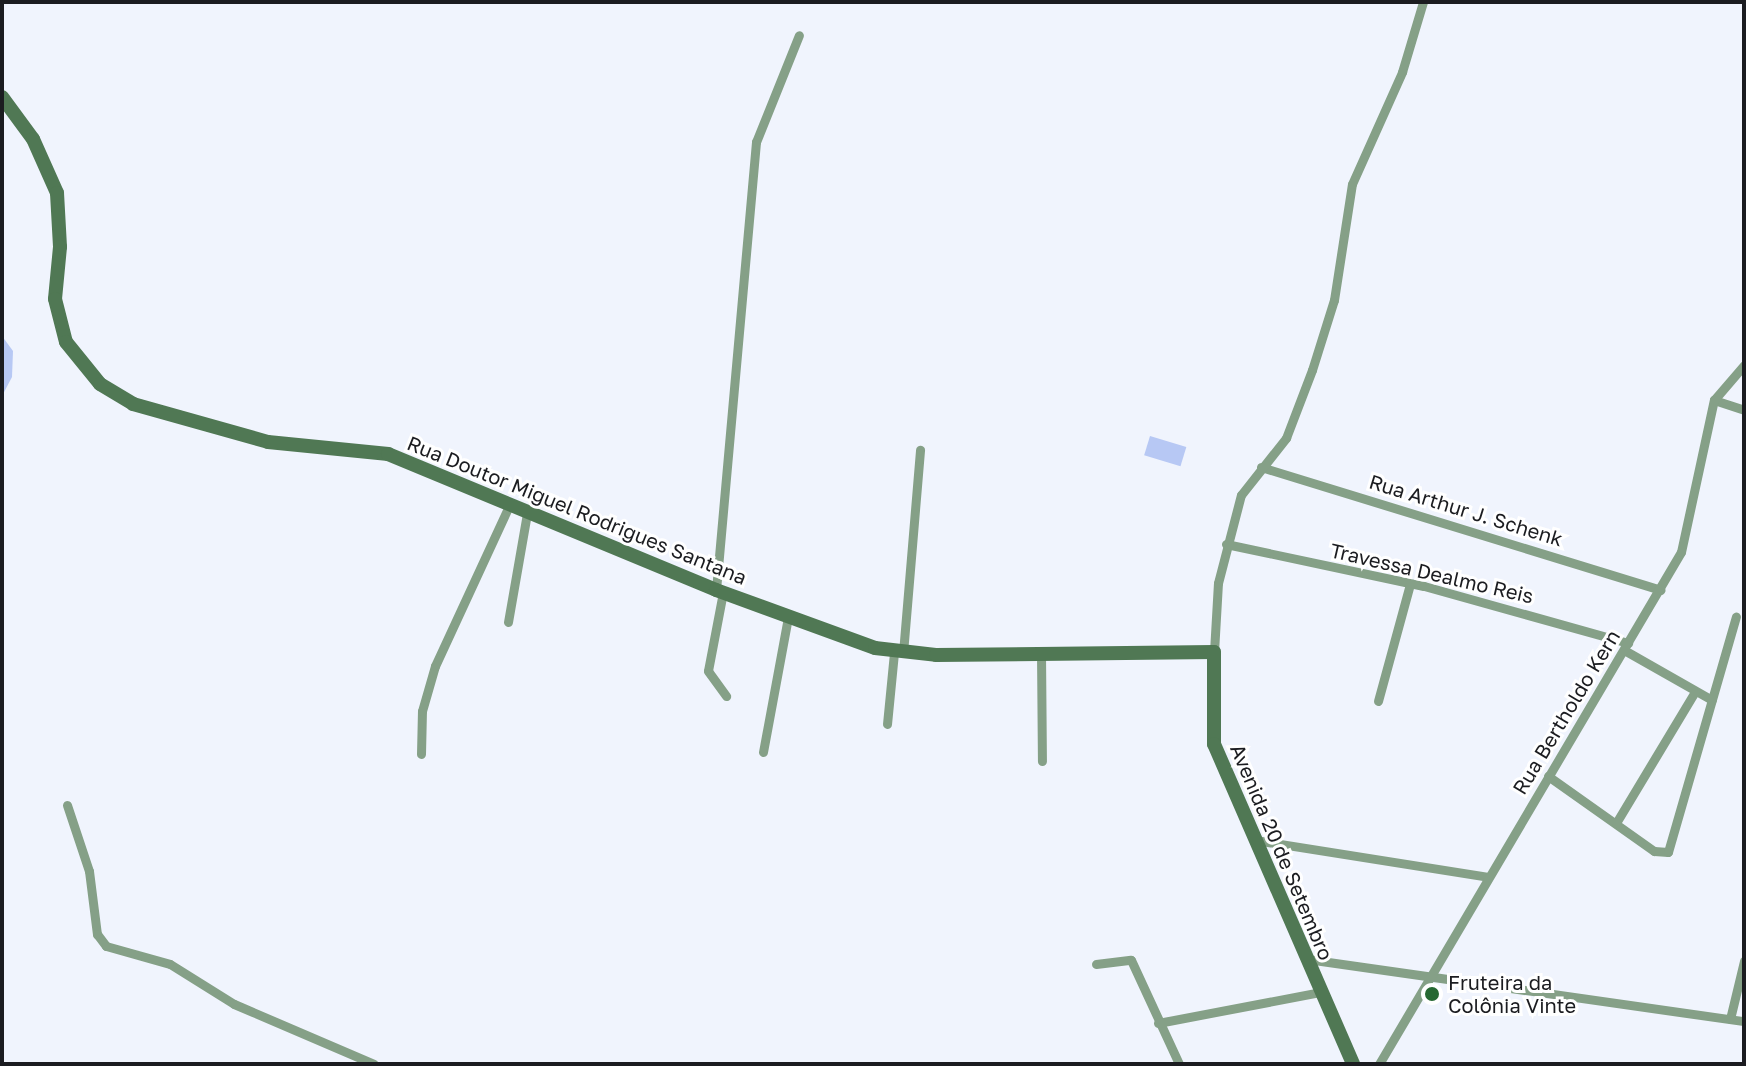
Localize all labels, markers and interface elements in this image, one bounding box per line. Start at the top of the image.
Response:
street label: Rua Doutor Miguel Rodrigues Santana [404,431,750,589]
street label: Rua Arthur J. Schenk [1366,469,1566,551]
street label: Travessa Dealmo Reis [1328,538,1536,608]
street label: Rua Bertholdo Kern [1507,625,1625,799]
street label: Avenida 20 de Setembro [1226,740,1338,964]
place label: Fruteira da Colônia Vinte [1448,970,1576,1017]
marker: Fruteira da Colônia Vinte [1423,985,1441,1003]

